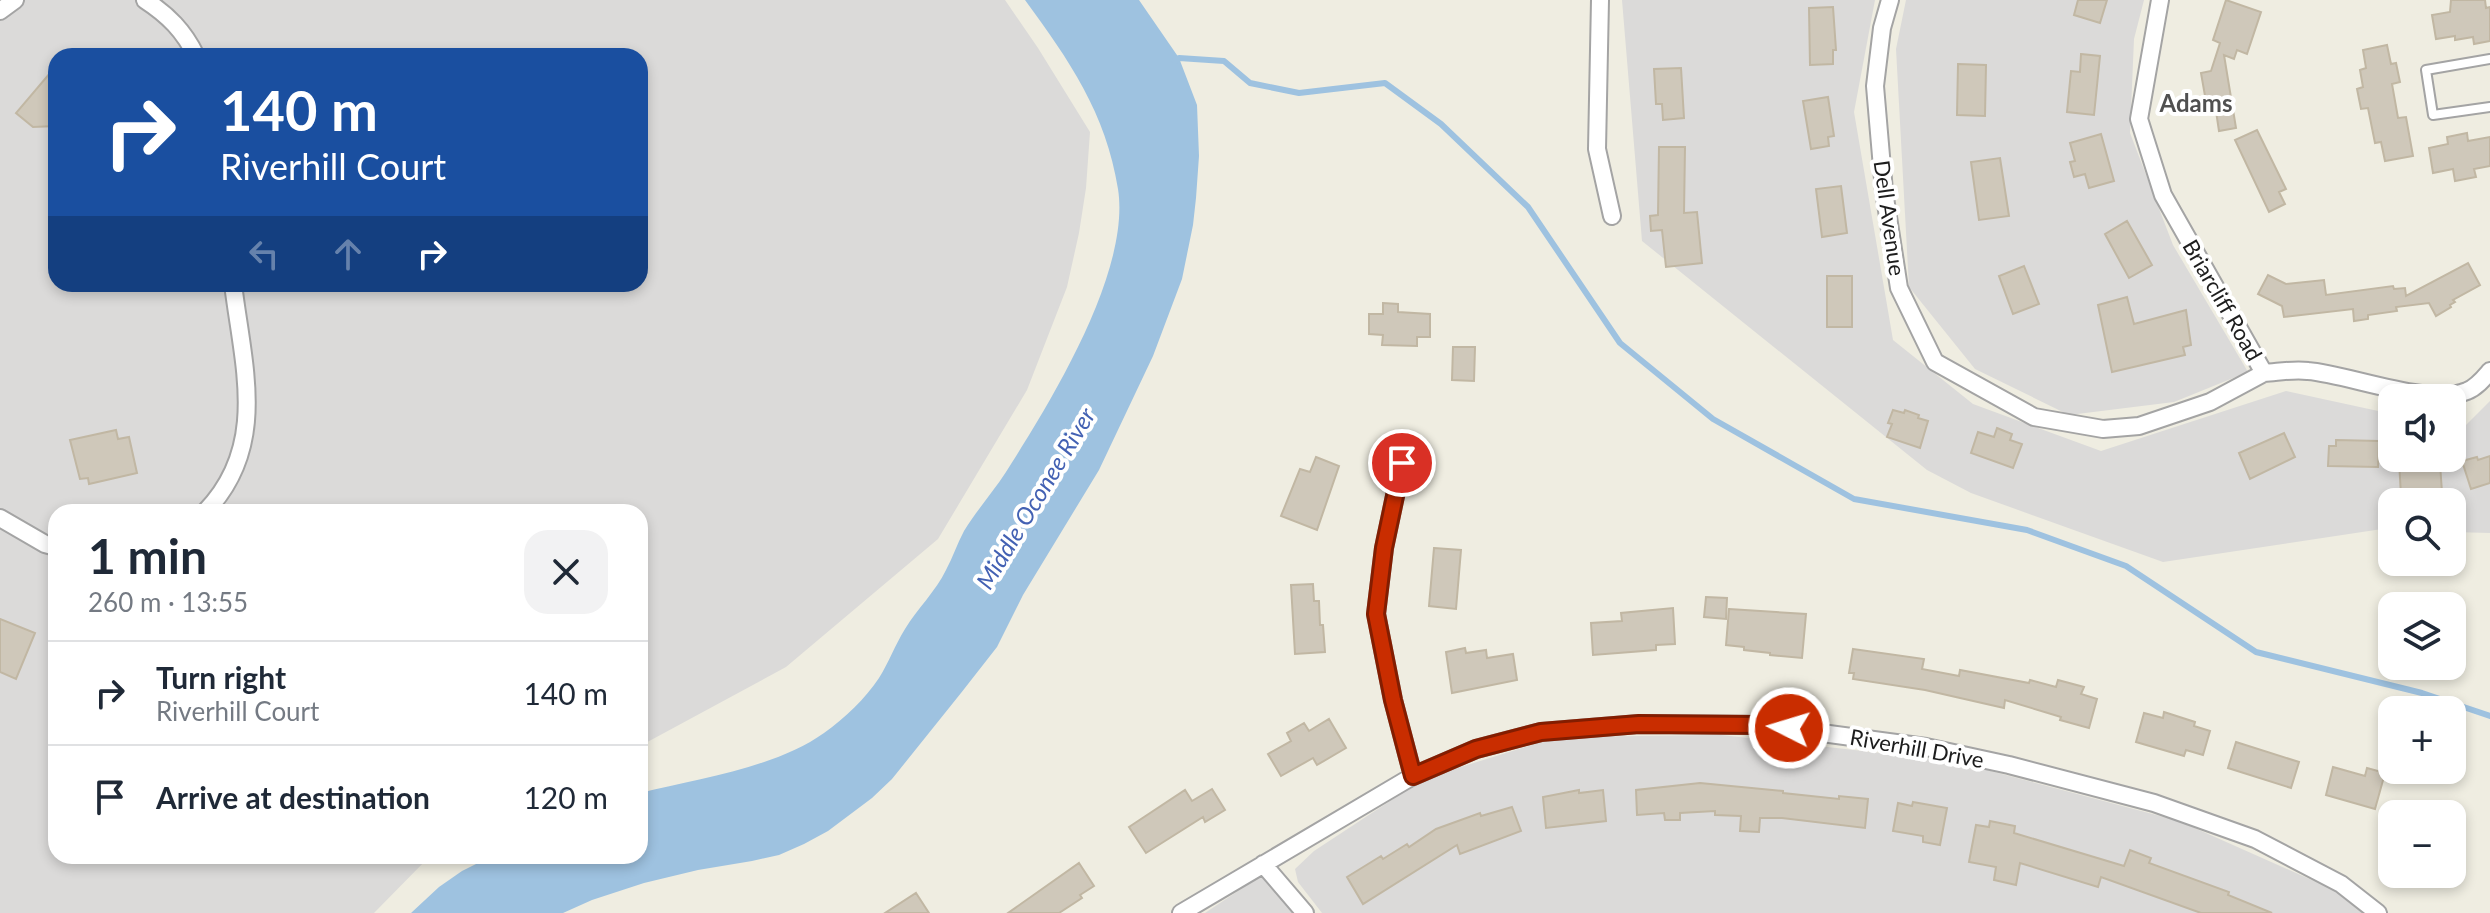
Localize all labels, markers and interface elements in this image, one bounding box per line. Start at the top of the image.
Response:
text: 140 m [220,76,378,143]
icon: right [88,80,192,184]
district label: Adams [2159,88,2232,117]
text: Riverhill Court [220,144,446,188]
street label: Dell Avenue [1869,159,1911,277]
icon: left [242,232,286,276]
icon: ahead [326,232,370,276]
icon: right [410,232,454,276]
street label: Briarcliff Road [2177,235,2269,365]
map controls [2378,384,2466,888]
button: sound [2378,384,2466,472]
water label: Middle Oconee River [969,401,1101,594]
pin [1368,429,1436,497]
icon: arrive [1380,441,1424,485]
button: search [2378,488,2466,576]
text: 1 min [88,527,207,584]
button: close [524,530,608,614]
text: 260 m · 13:55 [88,586,248,618]
button: layers [2378,592,2466,680]
text: Turn right [156,659,286,695]
icon: right [88,671,132,715]
text: 140 m [523,675,608,711]
position arrow [1747,686,1831,770]
text: Riverhill Court [156,695,319,727]
button: + [2378,696,2466,784]
street label: Riverhill Drive [1848,723,1986,773]
icon: arrive [88,775,132,819]
text: Arrive at destination [156,779,430,815]
text: 120 m [523,779,608,815]
button: − [2378,800,2466,888]

